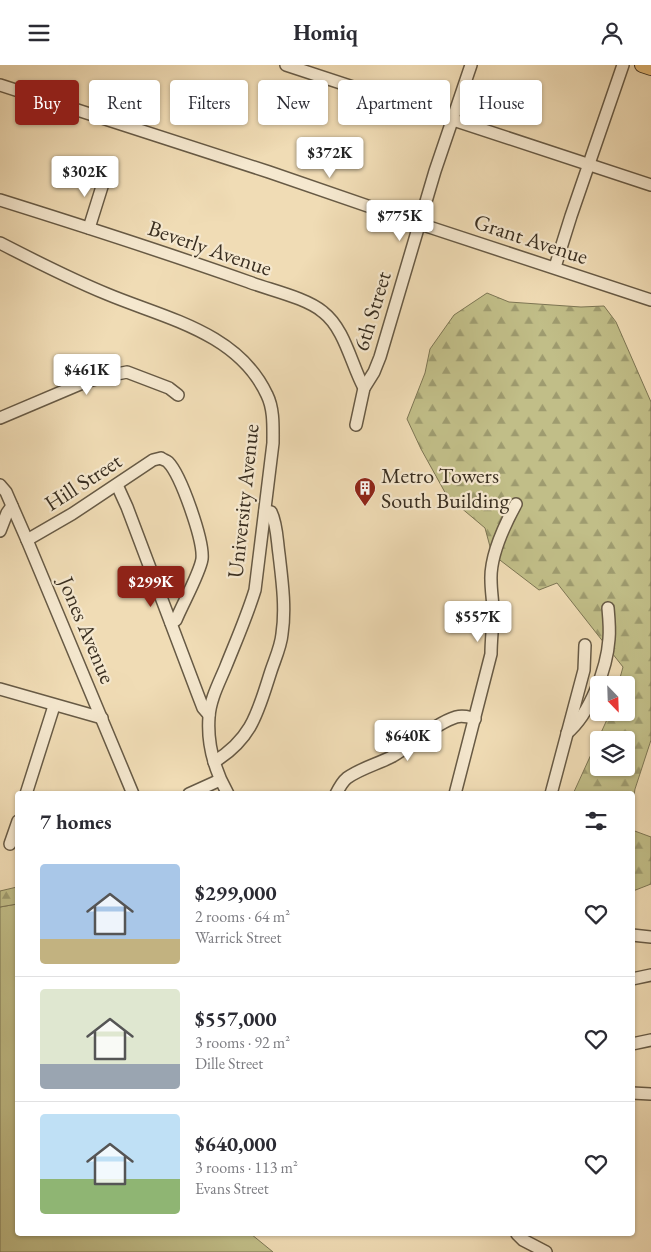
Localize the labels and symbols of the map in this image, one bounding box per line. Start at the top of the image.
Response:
pin: $372K [295,137,365,179]
pin: $302K [50,155,120,198]
pin: $775K [365,199,435,242]
street label: Grant Avenue [470,207,592,271]
street label: Beverly Avenue [144,213,276,283]
street label: 6th Street [346,268,398,354]
pin: $461K [52,353,122,396]
street label: University Avenue [220,422,266,580]
street label: Hill Street [39,446,127,518]
place label: Metro Towers South Building [381,461,510,515]
building icon: Metro Towers South Building [353,476,377,507]
pin: $299K [116,565,186,608]
street label: Jones Avenue [51,570,123,688]
pin: $557K [443,601,513,643]
north arrow [590,676,635,721]
pin: $640K [373,719,443,762]

